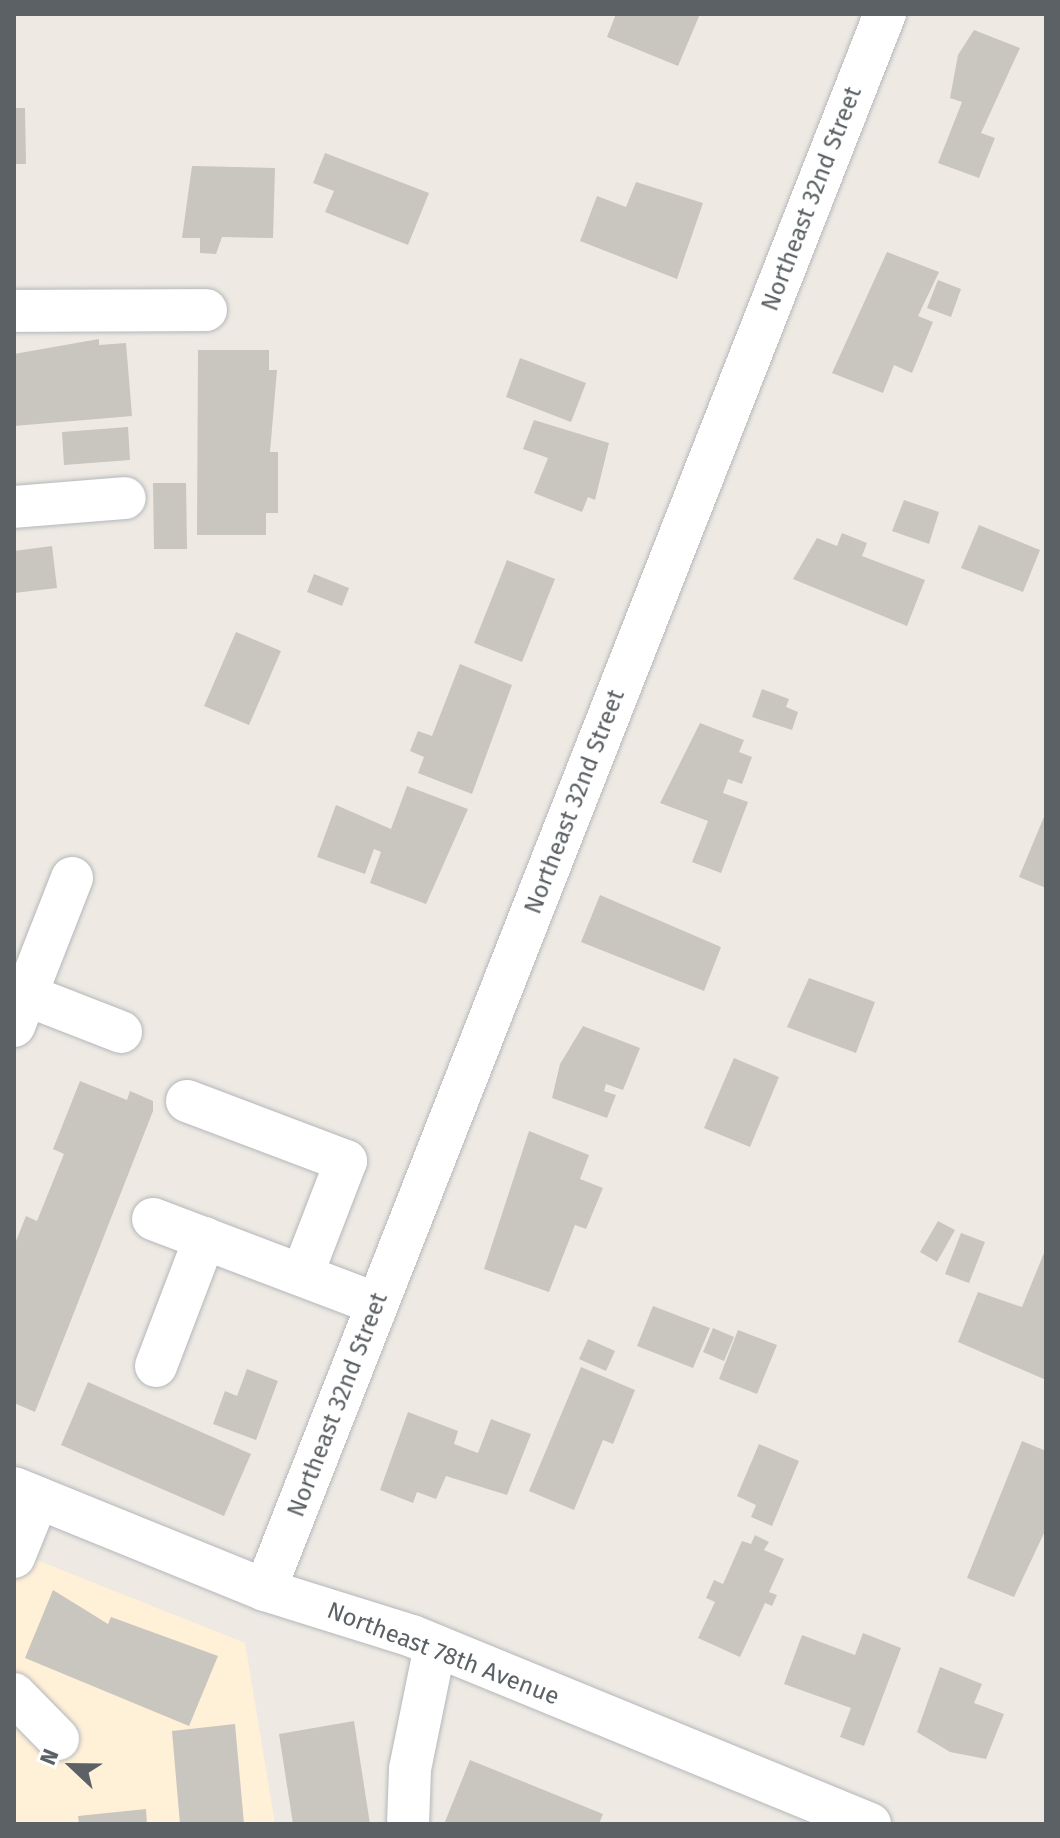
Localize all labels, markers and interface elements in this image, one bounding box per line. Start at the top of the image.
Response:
street label: Northeast 32nd Street [756,83,868,315]
street label: Northeast 32nd Street [519,686,631,918]
street label: Northeast 32nd Street [282,1289,394,1521]
street label: Northeast 78th Avenue [323,1596,563,1712]
north arrow [32,1726,112,1806]
text: N [34,1745,65,1769]

